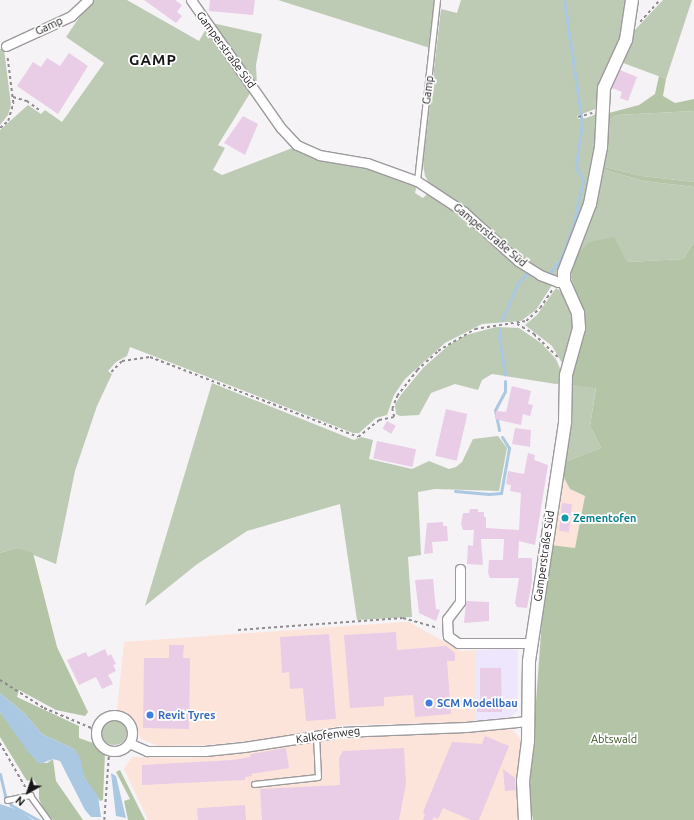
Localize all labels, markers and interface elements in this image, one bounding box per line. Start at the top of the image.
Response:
street label: Gamperstraße Süd [194,9,258,91]
street label: Gamp [33,14,65,38]
district label: GAMP [129,51,177,69]
street label: Gamp [420,75,436,105]
street label: Gamperstraße Süd [451,200,529,270]
street label: Gamperstraße Süd [531,510,557,602]
place label: Zementofen [573,511,637,525]
marker: Zementofen [560,513,570,523]
place label: SCM Modellbau [437,696,518,710]
marker: SCM Modellbau [424,698,434,708]
place label: Revit Tyres [158,708,215,722]
marker: Revit Tyres [145,710,155,720]
street label: Kalkofenweg [295,724,361,746]
park label: Abtswald [591,732,637,746]
north arrow [8,772,48,812]
text: N [13,794,27,808]

